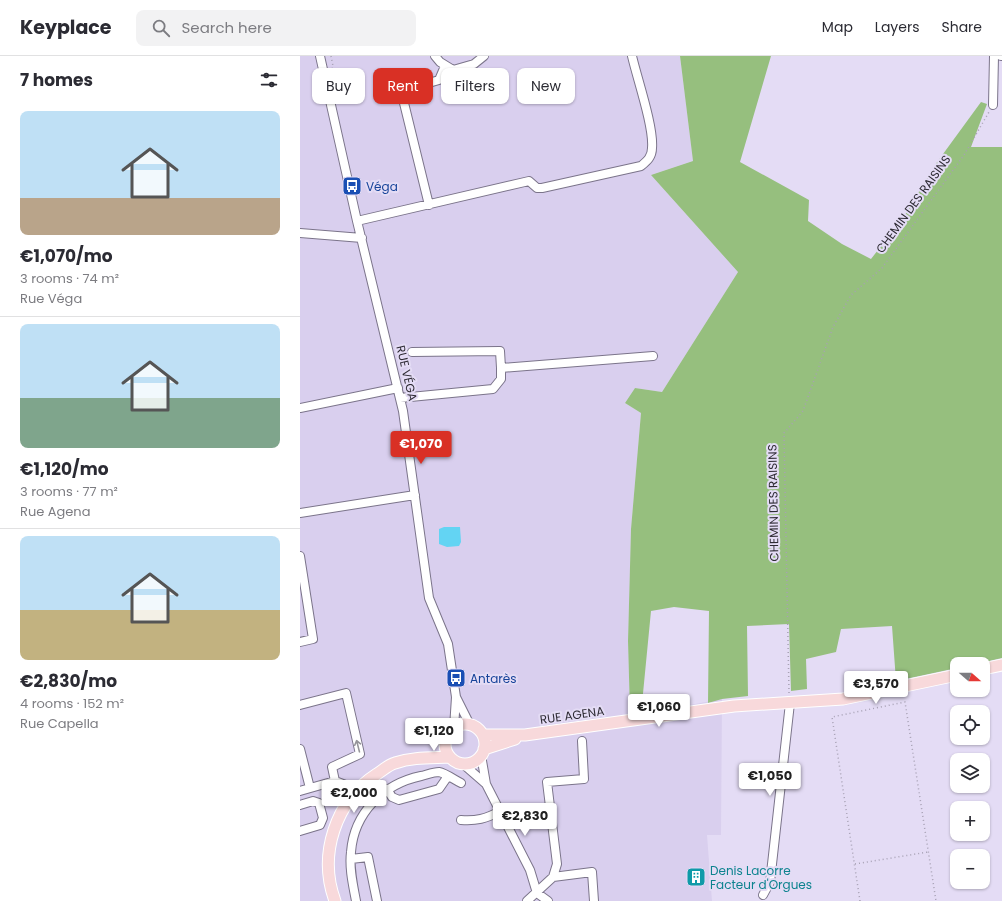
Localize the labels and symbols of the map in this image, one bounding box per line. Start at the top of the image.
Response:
street label: CHEMIN DES RAISINS [872,152,954,256]
bus stop icon: Véga [341,175,363,197]
place label: Véga [366,178,398,195]
street label: RUE VÉGA [392,344,422,402]
pin: €1,070 [388,431,454,465]
street label: CHEMIN DES RAISINS [763,444,783,562]
north arrow [950,657,990,697]
bus stop icon: Antarès [445,667,467,689]
place label: Antarès [470,670,516,687]
pin: €3,570 [843,671,909,705]
pin: €1,060 [626,694,692,728]
street label: RUE AGENA [539,702,605,728]
pin: €1,120 [401,718,467,752]
one-way arrow [354,740,362,753]
pin: €1,050 [737,763,803,797]
pin: €2,000 [321,780,387,814]
pin: €2,830 [492,803,558,837]
place label: Denis Lacorre Facteur d'Orgues [710,862,812,893]
building icon: Denis Lacorre Facteur d'Orgues [685,866,707,888]

